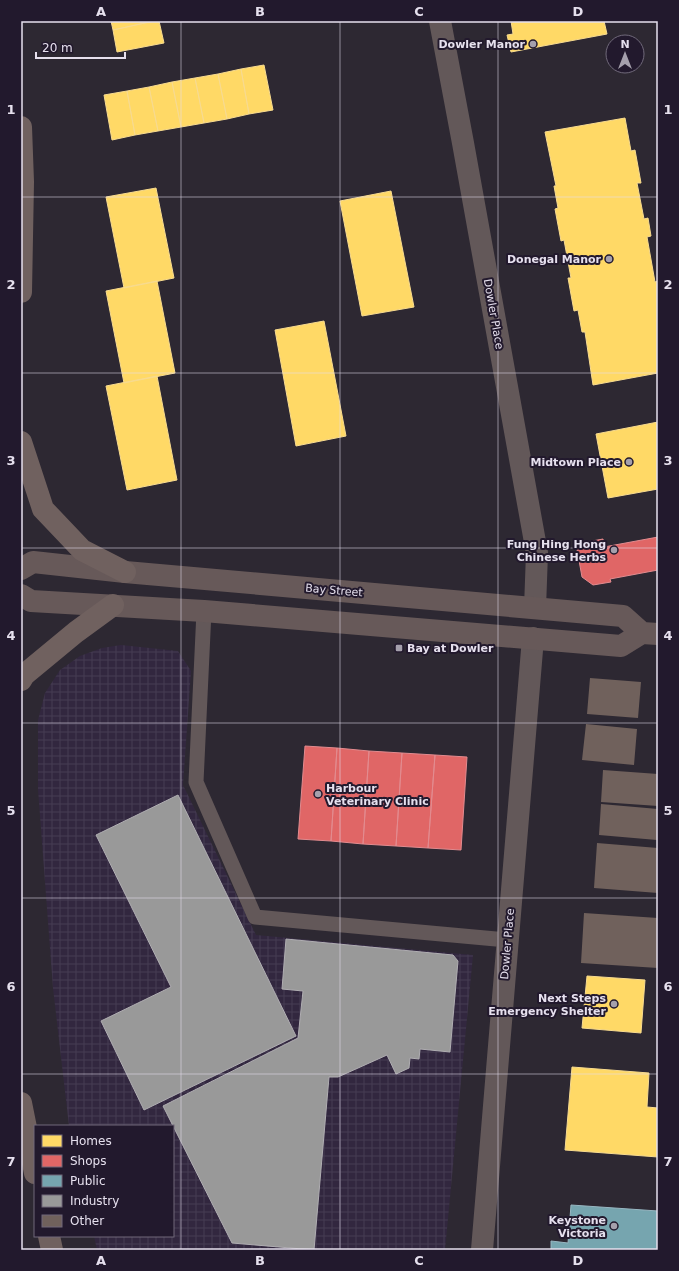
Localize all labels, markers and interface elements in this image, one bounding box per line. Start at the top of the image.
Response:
text: A [96,4,106,19]
text: B [255,4,265,19]
text: C [414,4,424,19]
text: D [573,4,584,19]
scale bar [36,34,125,60]
north arrow [605,34,645,74]
place label: Dowler Manor [438,38,526,51]
text: N [620,38,630,51]
marker: Dowler Manor [528,39,538,49]
text: 20 m [42,41,73,55]
text: 1 [6,102,16,117]
text: 1 [663,102,673,117]
place label: Donegal Manor [507,253,602,266]
marker: Donegal Manor [604,254,614,264]
text: 2 [6,277,16,292]
text: 2 [663,277,673,292]
street label: Dowler Place [481,278,506,351]
text: 3 [6,453,16,468]
text: 3 [663,453,673,468]
place label: Midtown Place [531,456,621,469]
marker: Midtown Place [624,457,634,467]
place label: Fung Hing Hong Chinese Herbs [507,538,606,564]
marker: Fung Hing Hong Chinese Herbs [609,545,619,555]
street label: Bay Street [305,582,364,600]
text: 4 [6,628,16,643]
text: 4 [663,628,673,643]
place label: Bay at Dowler [407,642,494,655]
marker: Bay at Dowler [394,643,404,653]
place label: Harbour Veterinary Clinic [326,782,429,808]
marker: Harbour Veterinary Clinic [313,789,323,799]
text: 5 [6,803,16,818]
text: 5 [663,803,673,818]
street label: Dowler Place [498,908,517,980]
text: 6 [6,979,16,994]
text: 6 [663,979,673,994]
place label: Next Steps Emergency Shelter [488,992,607,1018]
marker: Next Steps Emergency Shelter [609,999,619,1009]
legend [34,1125,174,1237]
text: Homes [70,1134,112,1148]
text: 7 [6,1154,16,1169]
text: Shops [70,1154,106,1168]
text: 7 [663,1154,673,1169]
text: Public [70,1174,106,1188]
text: Industry [70,1194,119,1208]
text: Other [70,1214,104,1228]
place label: Keystone Victoria [548,1214,606,1240]
marker: Keystone Victoria [609,1221,619,1231]
text: A [96,1253,106,1268]
text: B [255,1253,265,1268]
text: C [414,1253,424,1268]
text: D [573,1253,584,1268]

